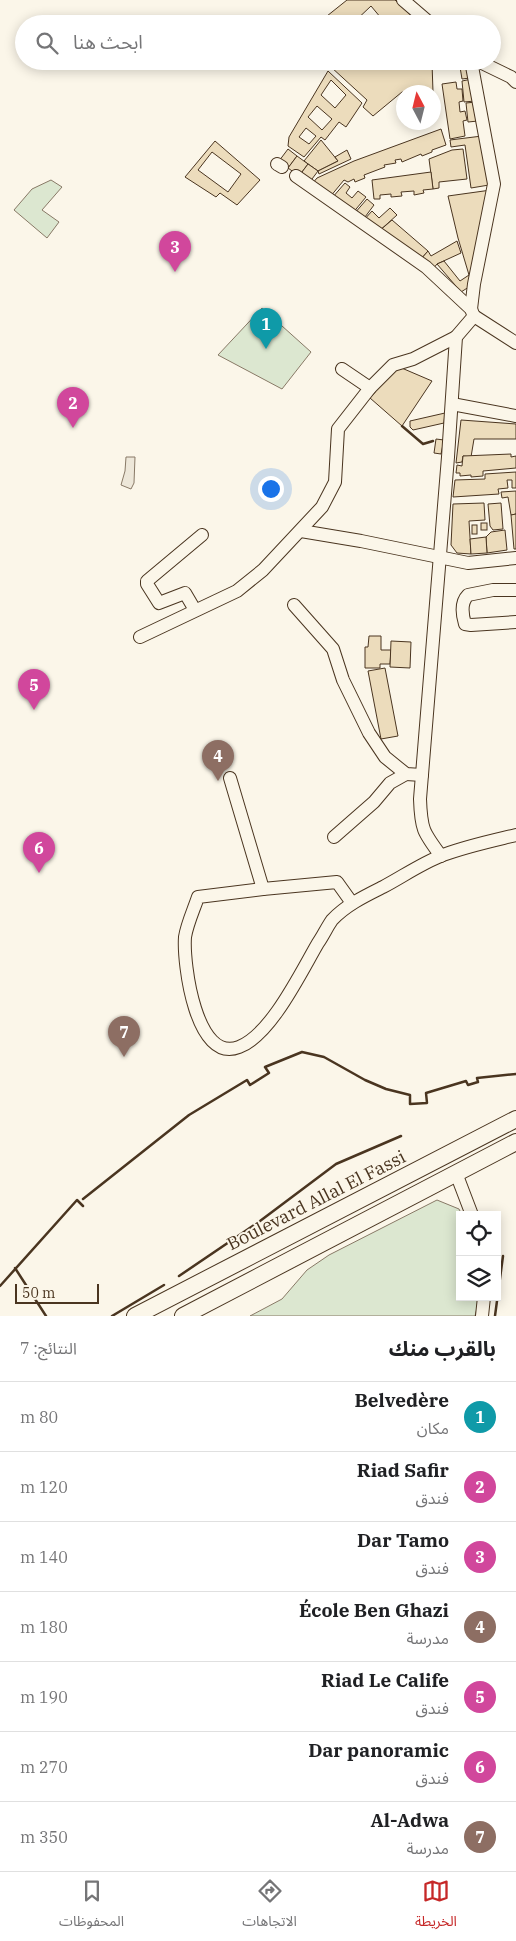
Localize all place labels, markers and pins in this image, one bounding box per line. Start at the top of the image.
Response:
pin: 3 [159,231,191,272]
pin: 1 [250,308,282,349]
pin: 2 [57,387,89,428]
pin: 5 [18,669,50,710]
pin: 4 [202,740,234,781]
pin: 6 [23,832,55,873]
pin: 7 [108,1016,140,1057]

